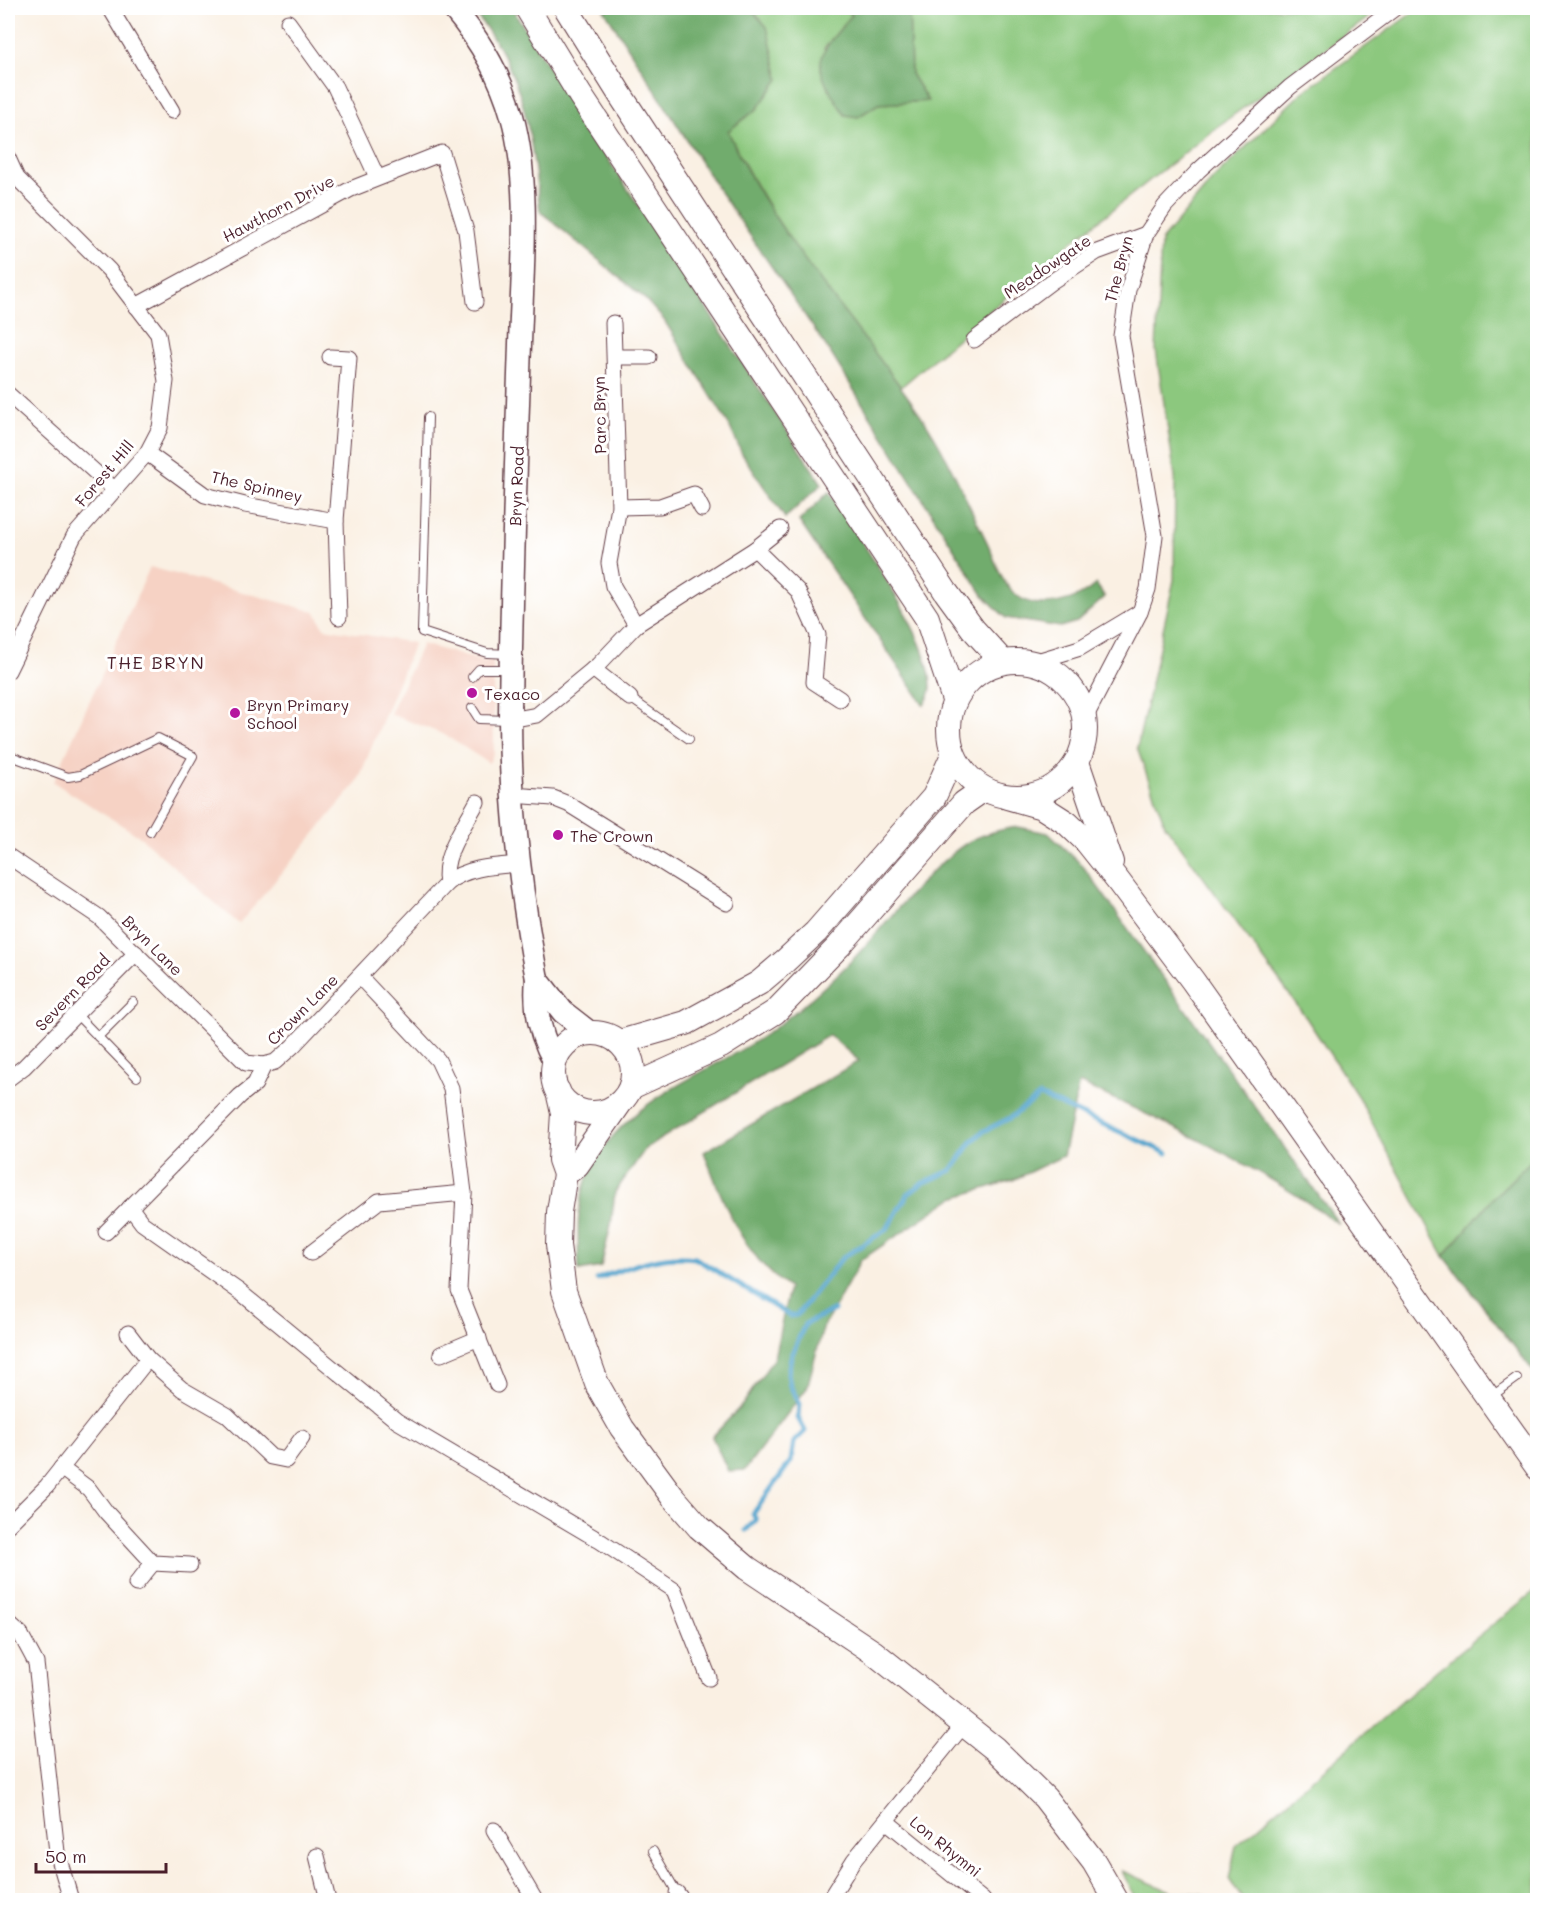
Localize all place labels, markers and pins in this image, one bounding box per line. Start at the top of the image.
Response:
place label: Texaco [484,683,540,704]
marker: Texaco [465,686,479,700]
place label: Bryn Primary School [247,694,349,733]
marker: Bryn Primary School [228,706,242,720]
place label: The Crown [570,825,653,846]
marker: The Crown [551,828,565,842]

